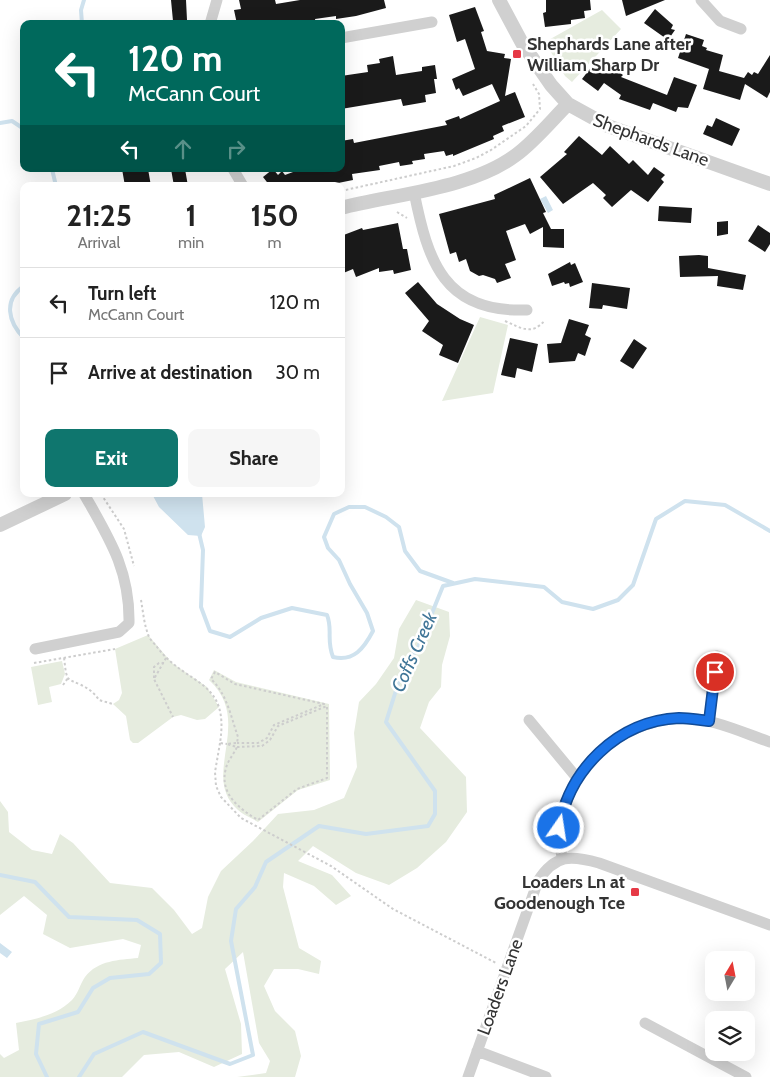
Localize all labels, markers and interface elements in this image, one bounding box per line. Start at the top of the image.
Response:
place label: Shephards Lane after William Sharp Dr [527,33,691,76]
text: 120 m [128,37,222,80]
icon: left [45,40,110,105]
marker: Shephards Lane after William Sharp Dr [511,48,523,60]
text: McCann Court [128,80,260,107]
street label: Shephards Lane [590,109,712,171]
icon: left [116,135,144,163]
icon: ahead [169,135,197,163]
icon: right [222,135,250,163]
text: 21:25 [66,197,132,234]
text: 1 [186,197,197,234]
text: 150 [250,197,299,234]
text: Arrival [78,233,120,252]
text: min [178,233,204,252]
text: m [268,233,282,252]
text: Turn left [88,282,156,305]
icon: left [45,289,73,317]
text: 120 m [270,291,320,314]
text: McCann Court [88,305,184,324]
icon: arrive [45,359,73,387]
text: Arrive at destination [88,361,252,384]
text: 30 m [276,361,320,384]
button: Exit [45,429,178,487]
button: Share [188,429,320,487]
water label: Coffs Creek [386,608,442,695]
pin [694,651,736,693]
icon: arrive [701,658,729,686]
position arrow [532,801,584,853]
place label: Loaders Ln at Goodenough Tce [494,871,625,914]
marker: Loaders Ln at Goodenough Tce [629,886,641,898]
street label: Loaders Lane [472,936,528,1038]
north arrow [705,951,755,1001]
map controls [705,951,755,1061]
button: layers [705,1011,755,1061]

